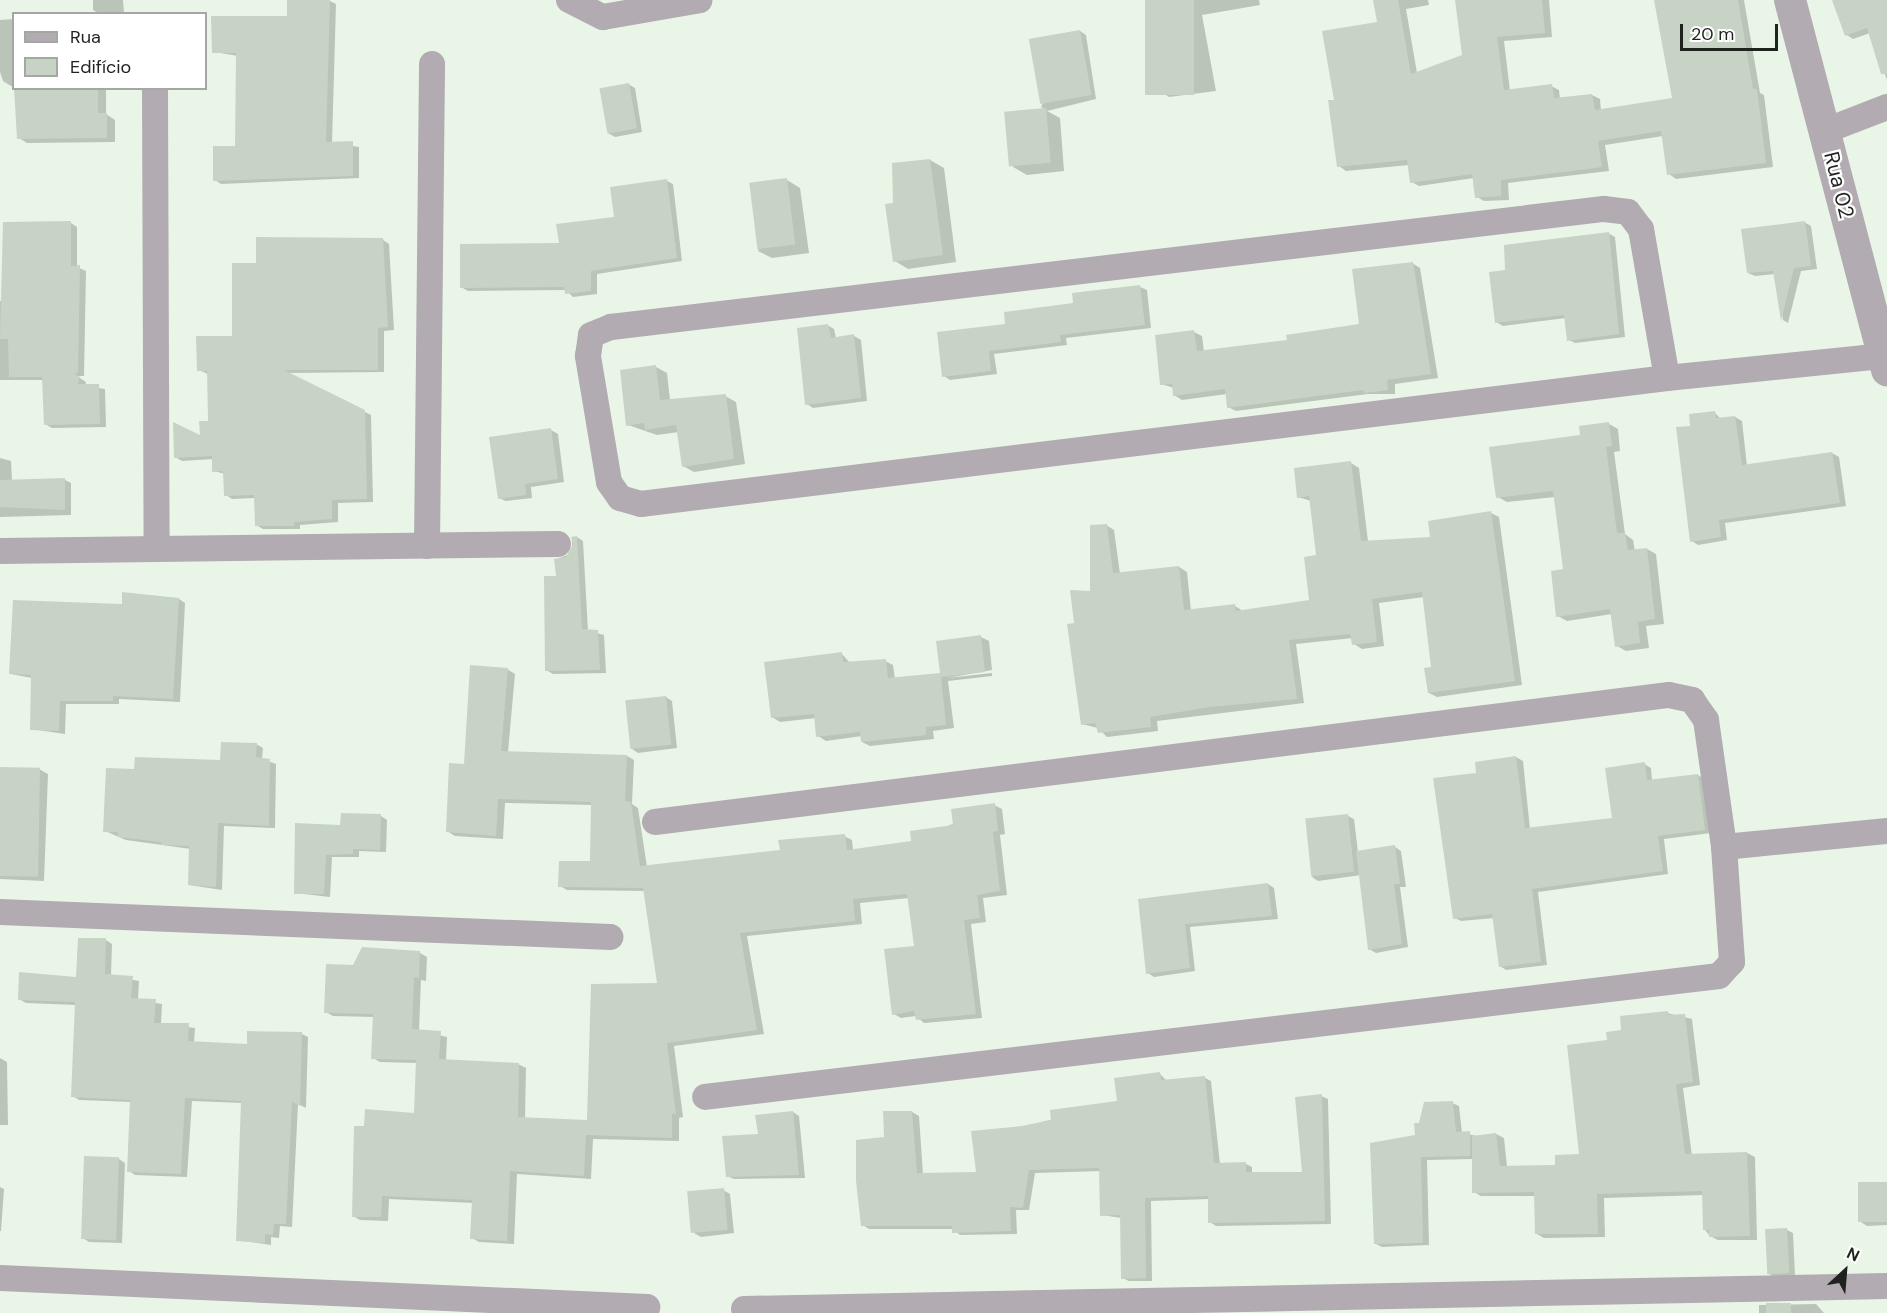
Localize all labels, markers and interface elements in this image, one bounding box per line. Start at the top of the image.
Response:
legend [12,12,207,90]
scale bar [1683,12,1780,50]
text: 20 m [1691,22,1734,46]
text: Rua [70,25,101,49]
text: Edifício [70,55,131,79]
street label: Rua 02 [1819,149,1859,221]
north arrow [1815,1241,1875,1301]
text: N [1843,1242,1863,1266]

